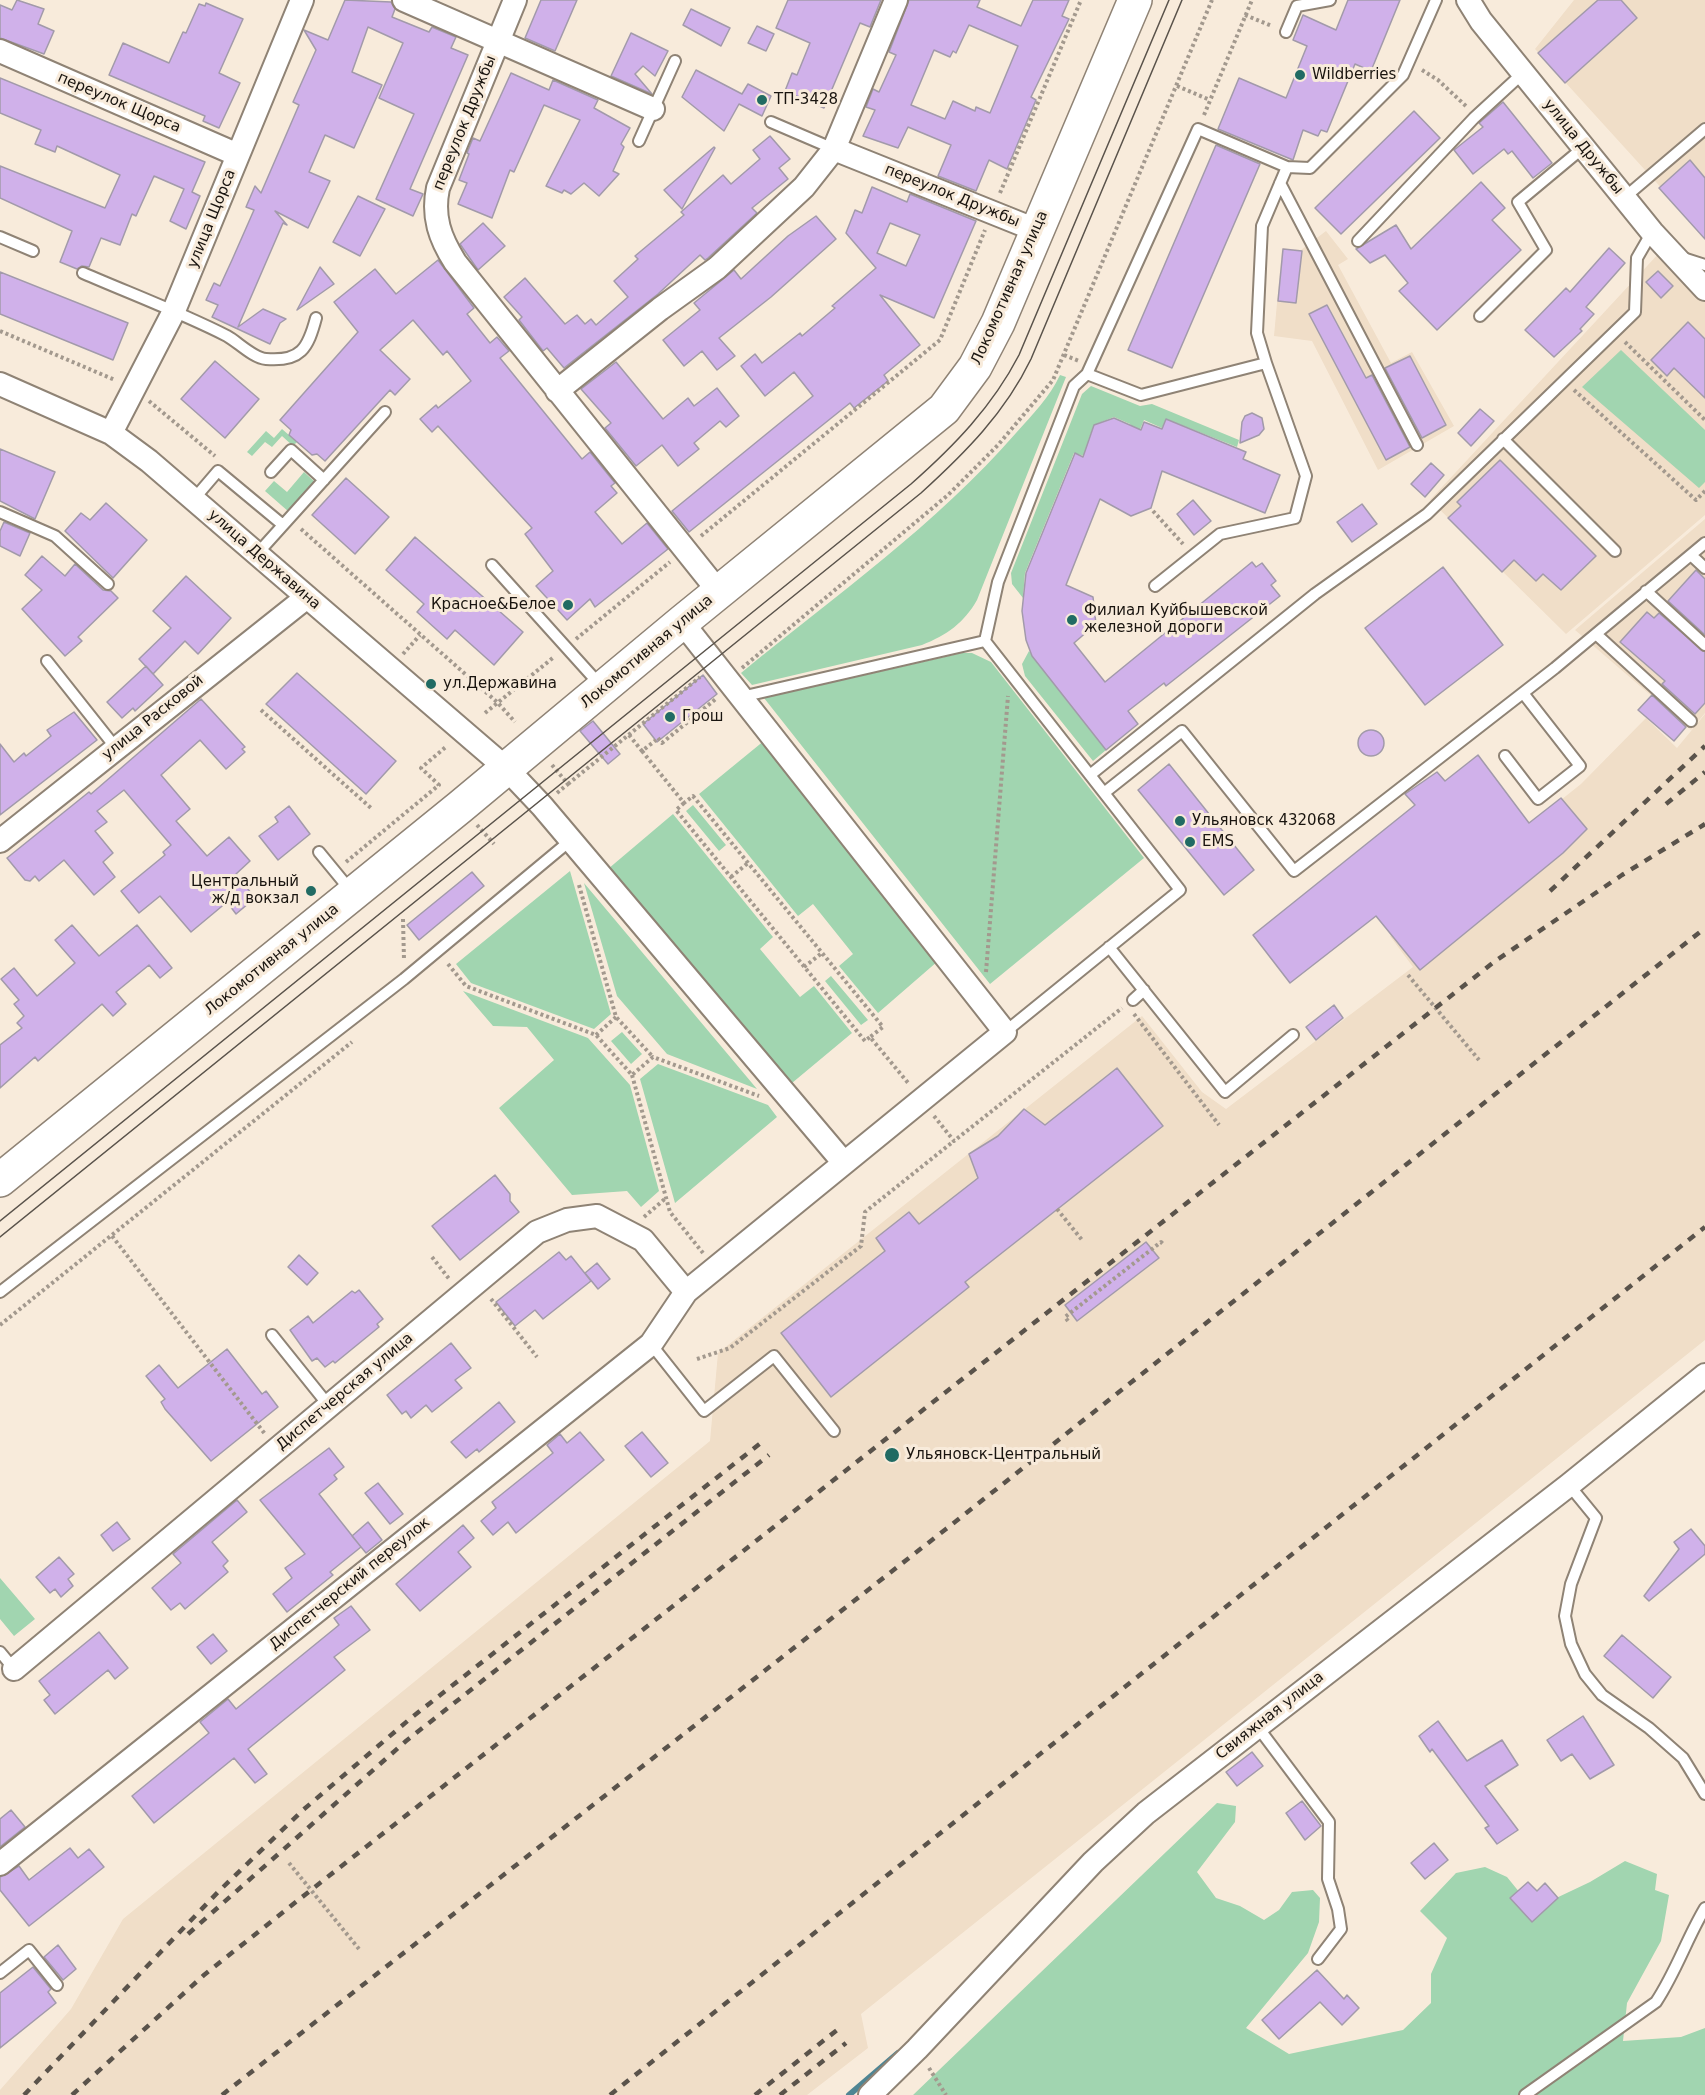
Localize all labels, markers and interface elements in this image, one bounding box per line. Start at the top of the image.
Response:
street label: переулок Дружбы [430,53,500,193]
place label: Wildberries [1312,66,1396,84]
marker: Wildberries [1293,68,1307,82]
street label: переулок Щорса [55,69,183,137]
place label: ТП-3428 [774,91,838,109]
marker: ТП-3428 [755,93,769,107]
street label: улица Дружбы [1539,96,1627,198]
street label: переулок Дружбы [882,161,1022,231]
street label: улица Щорса [184,167,240,271]
street label: Локомотивная улица [968,208,1052,368]
street label: улица Державина [204,506,324,614]
street label: Локомотивная улица [577,591,717,713]
place label: Красное&Белое [431,596,556,614]
marker: Красное&Белое [561,598,575,612]
place label: Филиал Куйбышевской железной дороги [1084,602,1268,637]
marker: Филиал Куйбышевской железной дороги [1065,613,1079,627]
street label: улица Расковой [99,672,207,764]
place label: ул.Державина [443,675,557,693]
marker: ул.Державина [424,677,438,691]
place label: Грош [682,708,724,726]
marker: Грош [663,710,677,724]
place label: Ульяновск 432068 [1192,812,1336,830]
marker: Ульяновск 432068 [1173,814,1187,828]
place label: EMS [1202,833,1234,851]
marker: EMS [1183,835,1197,849]
place label: Центральный ж/д вокзал [191,873,299,908]
marker: Центральный ж/д вокзал [304,884,318,898]
street label: Локомотивная улица [201,900,343,1020]
street label: Диспетчерская улица [273,1330,417,1454]
marker: Ульяновск-Центральный [883,1446,901,1464]
place label: Ульяновск-Центральный [906,1446,1101,1464]
street label: Диспетчерский переулок [266,1514,434,1654]
street label: Свияжная улица [1212,1668,1328,1764]

